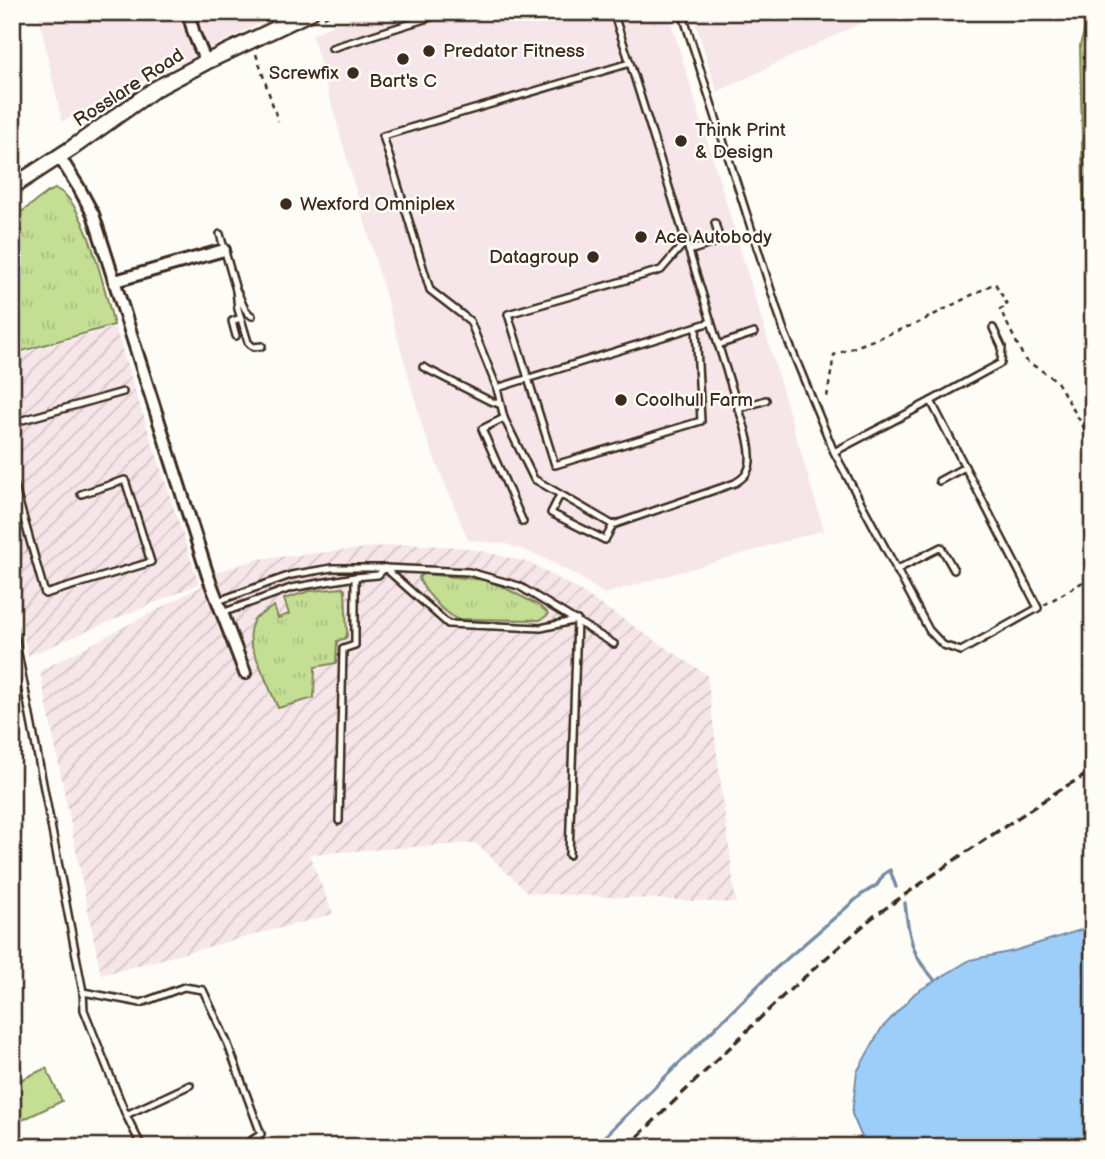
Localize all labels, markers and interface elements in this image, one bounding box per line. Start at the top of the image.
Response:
place label: Predator Fitness [443,40,585,63]
marker: Predator Fitness [421,43,437,59]
street label: Rosslare Road [70,44,188,132]
marker: Bart's C [395,51,411,67]
place label: Screwfix [269,62,339,85]
marker: Screwfix [345,65,361,81]
place label: Bart's C [369,70,437,93]
place label: Think Print & Design [695,119,786,164]
marker: Think Print & Design [673,133,689,149]
place label: Wexford Omniplex [300,193,455,216]
marker: Wexford Omniplex [278,196,294,212]
place label: Ace Autobody [655,226,772,249]
marker: Ace Autobody [633,229,649,245]
place label: Datagroup [489,246,579,269]
marker: Datagroup [585,249,601,265]
place label: Coolhull Farm [635,389,753,412]
marker: Coolhull Farm [613,392,629,408]

